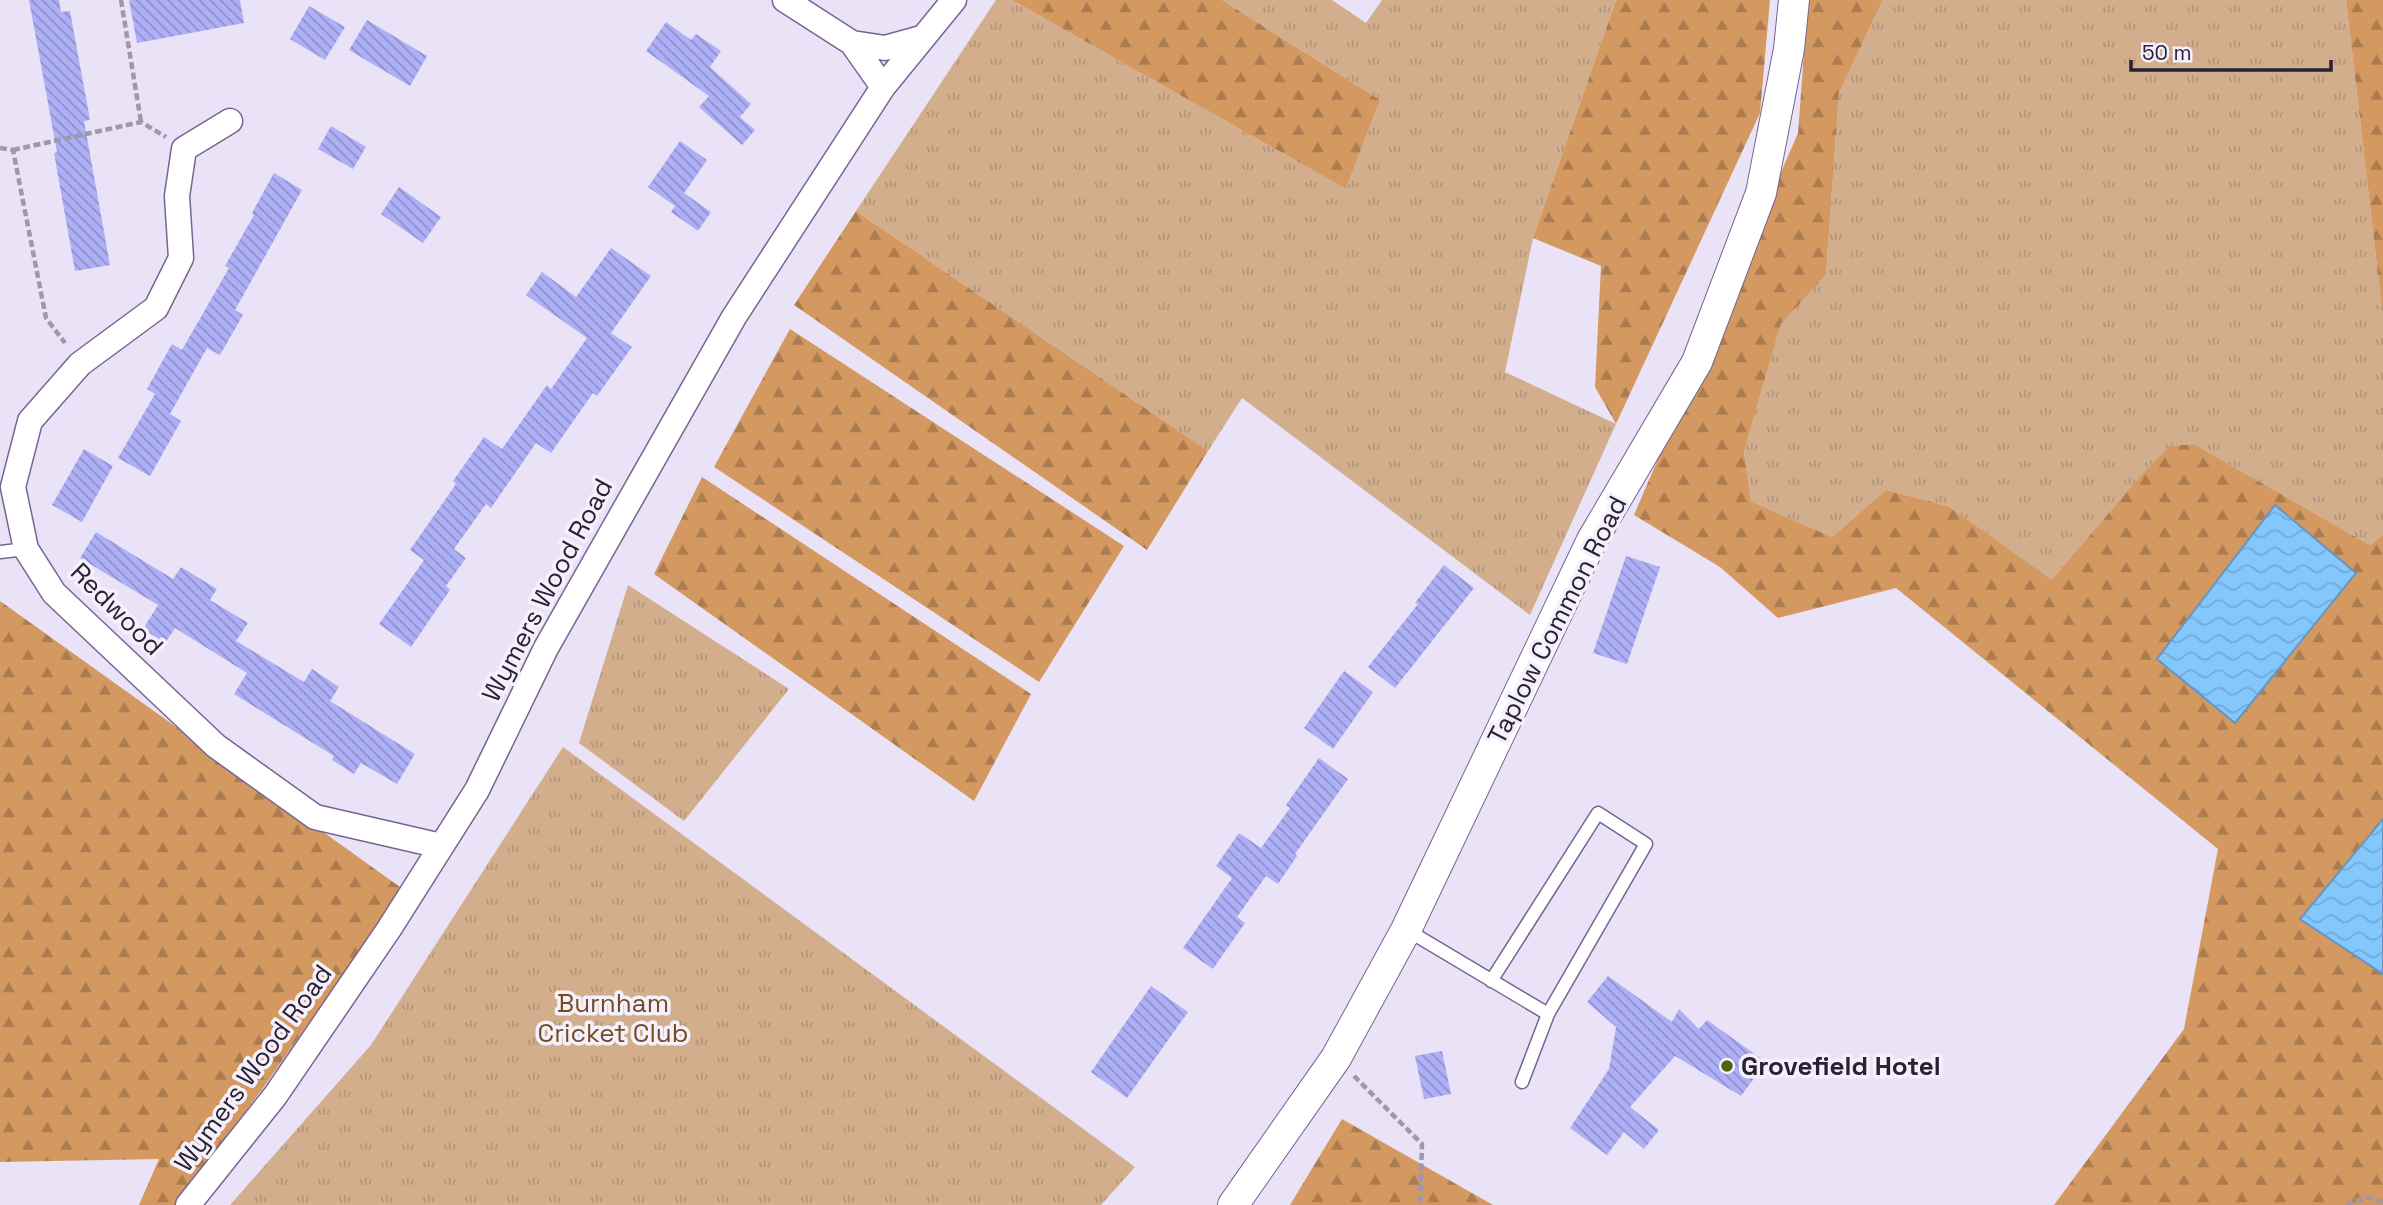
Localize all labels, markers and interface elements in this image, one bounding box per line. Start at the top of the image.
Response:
scale bar [2131,28,2330,72]
text: 50 m [2142,39,2192,66]
street label: Wymers Wood Road [474,473,620,707]
street label: Taplow Common Road [1480,490,1634,750]
street label: Redwood [63,555,171,663]
street label: Wymers Wood Road [166,958,340,1178]
park label: Burnham Cricket Club [538,986,688,1050]
place label: Grovefield Hotel [1741,1049,1941,1083]
marker: Grovefield Hotel [1719,1058,1735,1074]

